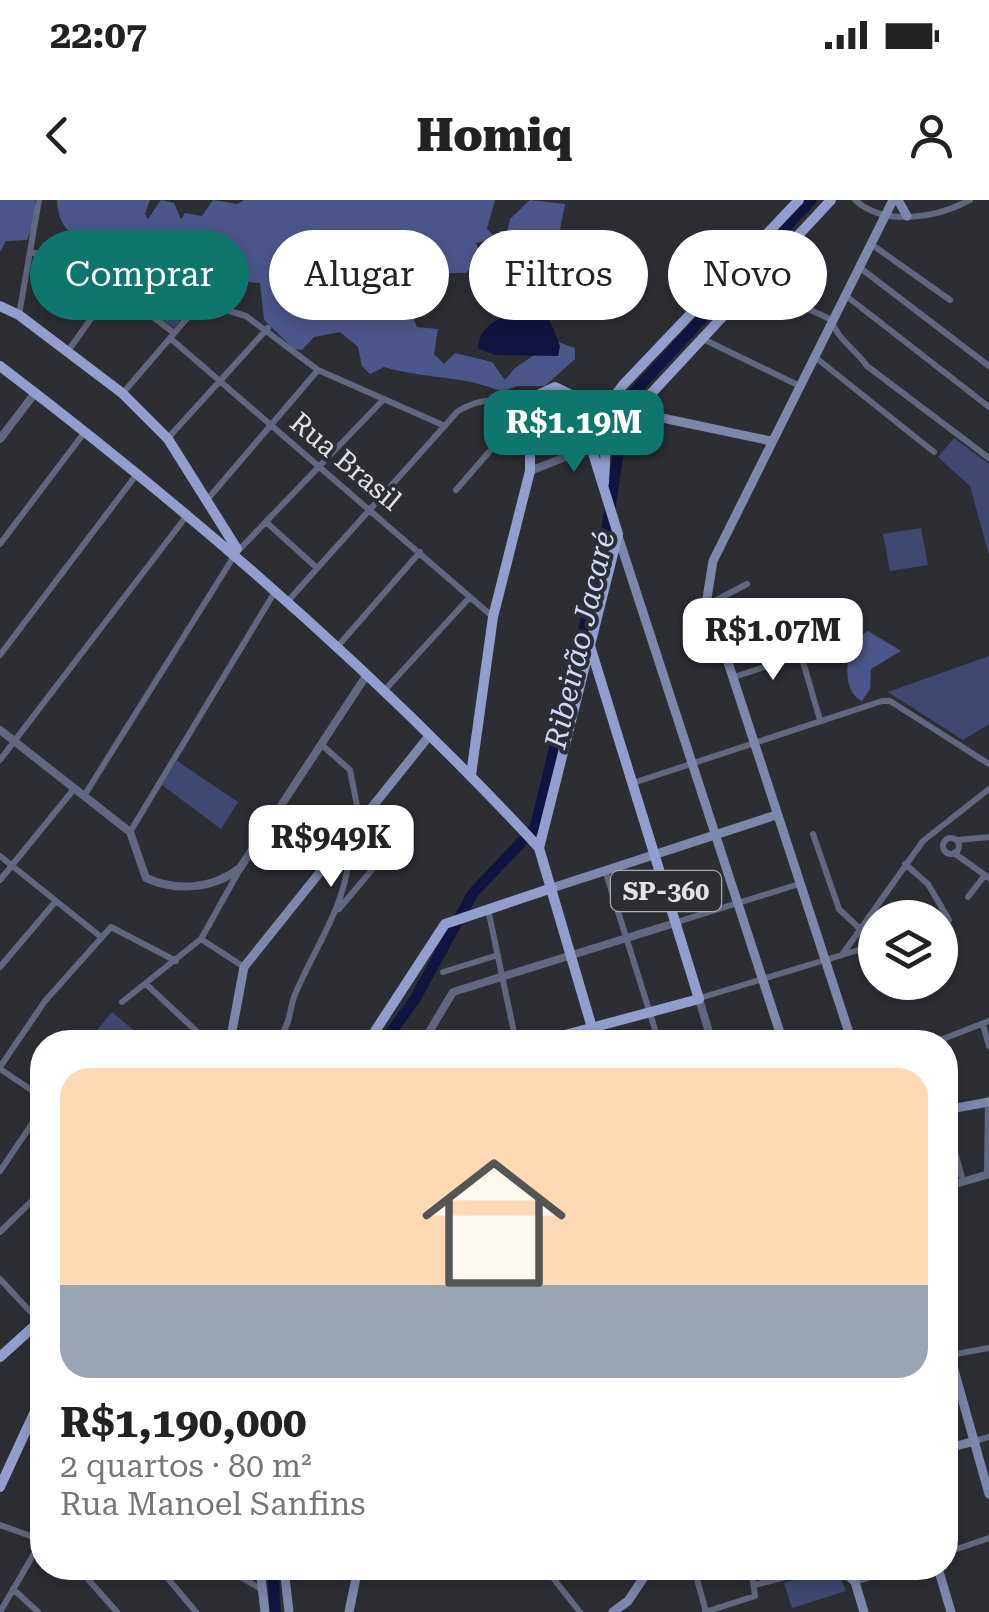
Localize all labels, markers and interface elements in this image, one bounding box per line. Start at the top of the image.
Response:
text: 22:07 [50,13,147,57]
icon: back [30,108,85,163]
icon: person [904,108,959,163]
text: Homiq [417,109,572,162]
chip: Comprar [30,230,249,320]
chip: Alugar [269,230,449,320]
chip: Filtros [469,230,648,320]
chip: Novo [668,230,827,320]
pin: R$1.19M [482,390,666,475]
text: R$1.19M [506,403,642,441]
street label: Rua Brasil [283,405,408,518]
water label: Ribeirão Jacaré [537,528,622,753]
pin: R$1.07M [681,598,865,683]
text: R$1.07M [705,611,841,649]
pin: R$949K [250,805,412,890]
text: R$949K [271,818,391,856]
road number: SP-360 [611,871,721,911]
map controls [858,900,958,1000]
button: layers [858,900,958,1000]
icon: home [404,1133,584,1313]
text: R$1,190,000 [60,1398,307,1447]
text: 2 quartos · 80 m² [60,1447,312,1485]
text: Rua Manoel Sanfins [60,1485,366,1523]

